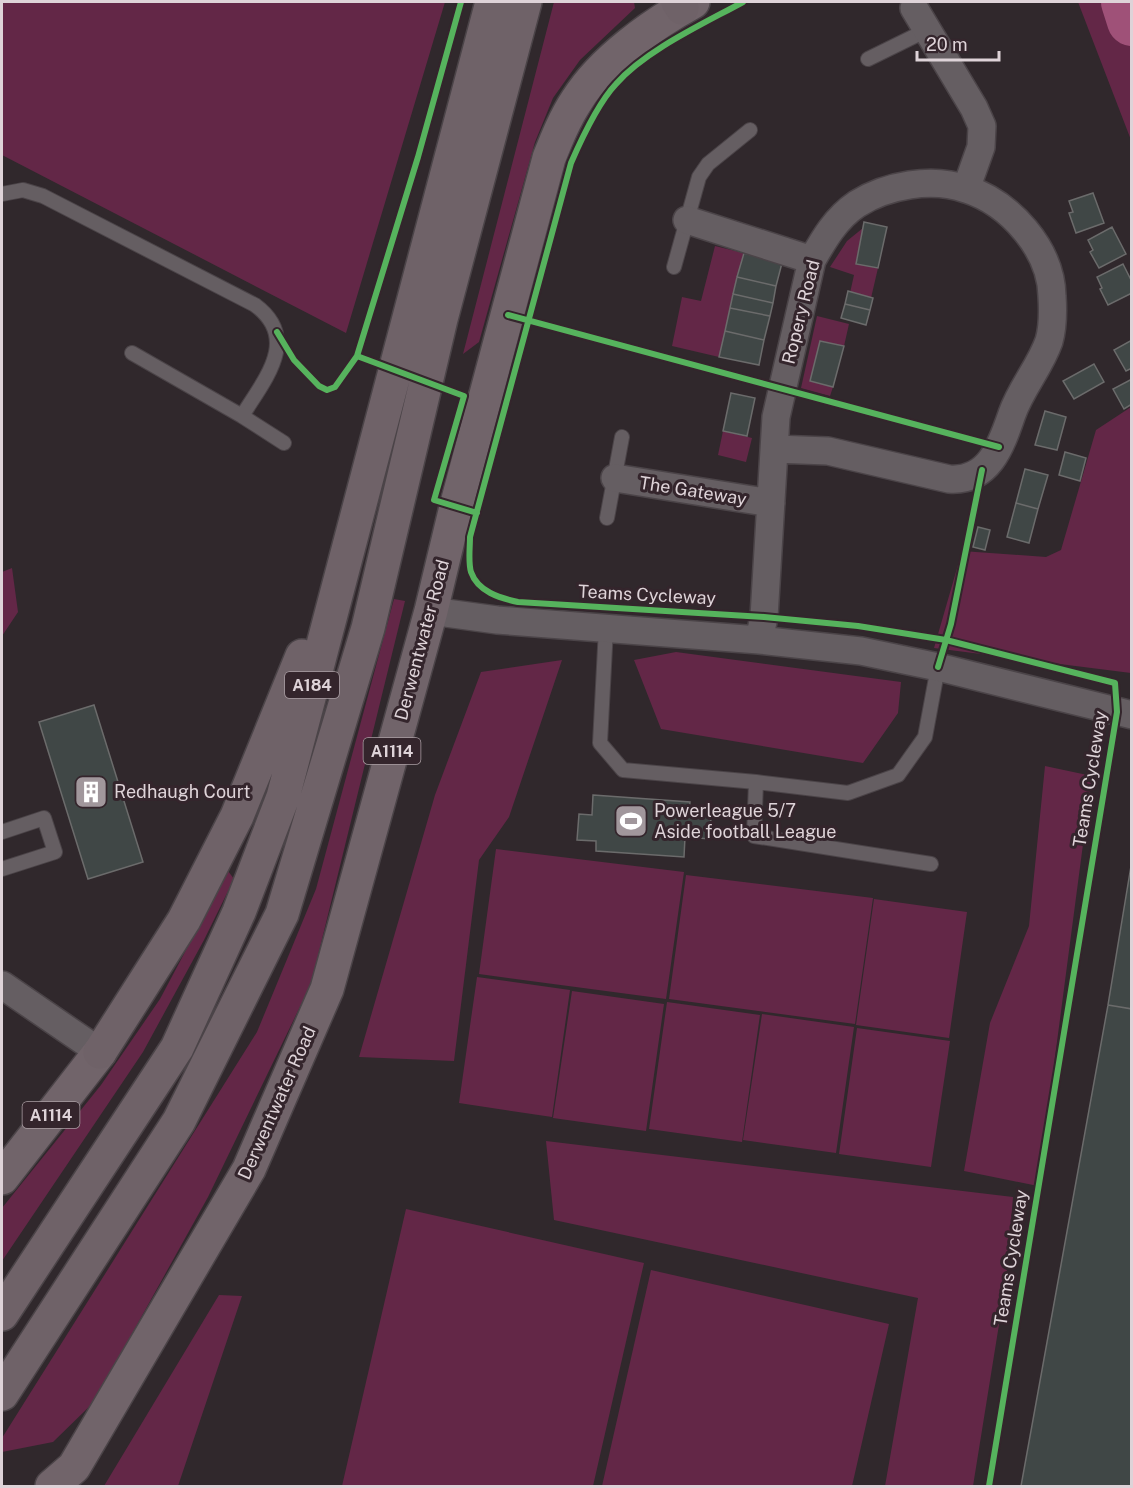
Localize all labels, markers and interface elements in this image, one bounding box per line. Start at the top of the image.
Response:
scale bar [917,24,1000,62]
text: 20 m [926,34,968,55]
street label: Ropery Road [777,258,824,366]
street label: The Gateway [638,472,749,509]
street label: Derwentwater Road [390,557,453,722]
street label: Teams Cycleway [578,580,717,609]
road number: A184 [285,672,339,698]
street label: Teams Cycleway [1068,709,1111,849]
road number: A1114 [364,738,420,764]
building icon: Redhaugh Court [73,774,109,810]
place label: Redhaugh Court [114,781,250,802]
place label: Powerleague 5/7 Aside football League [654,800,836,842]
sports icon: Powerleague 5/7 Aside football League [613,803,649,839]
street label: Derwentwater Road [233,1023,320,1183]
road number: A1114 [22,1102,80,1128]
street label: Teams Cycleway [989,1188,1032,1328]

